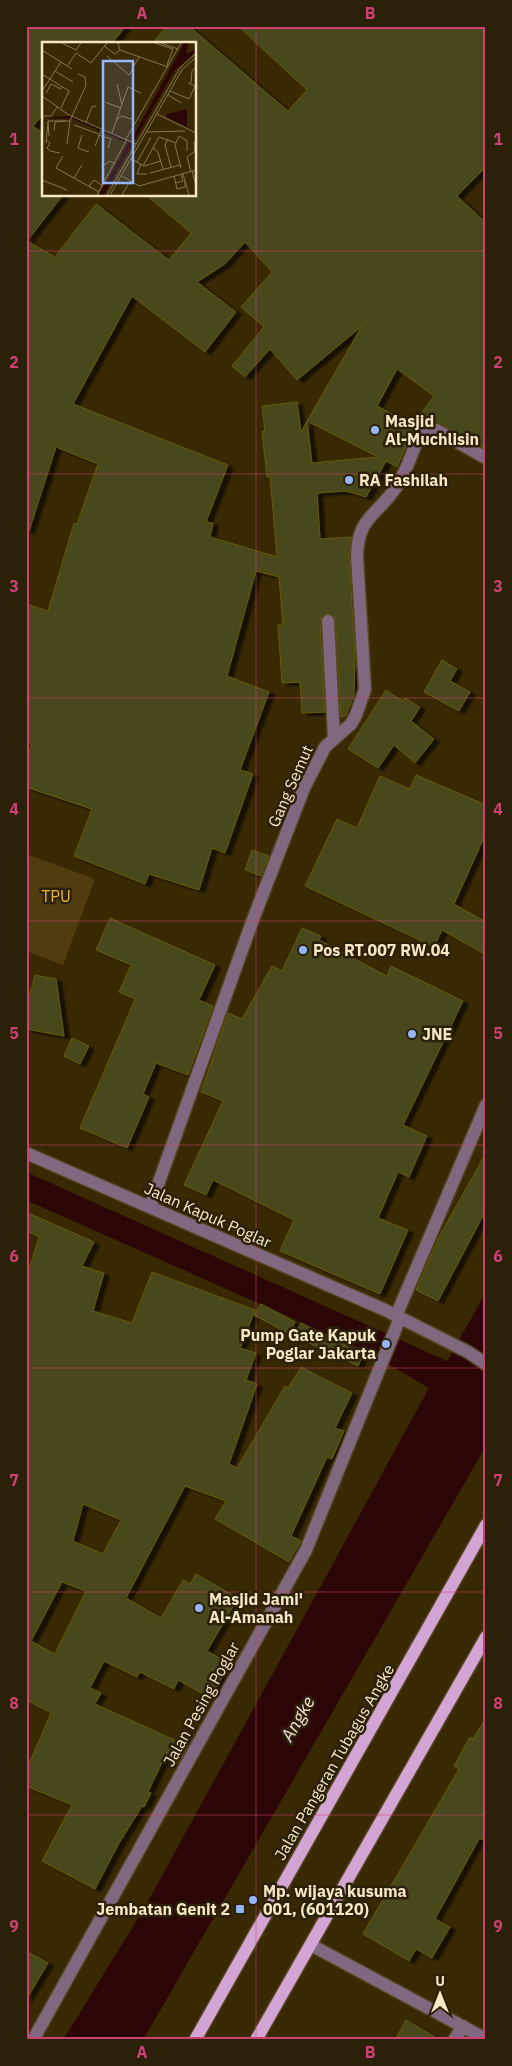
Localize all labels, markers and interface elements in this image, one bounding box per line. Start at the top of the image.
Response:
text: A [137,3,148,23]
text: B [365,3,376,23]
inset map [42,42,196,196]
text: 1 [9,129,19,149]
text: 1 [493,129,503,149]
text: 2 [9,352,19,372]
text: 2 [493,352,503,372]
place label: Masjid Al-Muchlisin [385,411,479,449]
marker: Masjid Al-Muchlisin [369,424,381,436]
place label: RA Fashilah [359,470,448,490]
marker: RA Fashilah [343,474,355,486]
text: 3 [9,576,19,596]
text: 3 [493,576,503,596]
street label: Gang Semut [263,742,317,830]
text: 4 [9,799,19,819]
text: 4 [493,799,503,819]
park label: TPU [41,886,71,906]
place label: Pos RT.007 RW.04 [313,940,450,960]
marker: Pos RT.007 RW.04 [297,944,309,956]
text: 5 [9,1023,19,1043]
text: 5 [493,1023,503,1043]
place label: JNE [422,1024,452,1044]
marker: JNE [406,1028,418,1040]
street label: Jalan Kapuk Poglar [141,1178,275,1252]
text: 6 [9,1246,19,1266]
text: 6 [493,1246,503,1266]
place label: Pump Gate Kapuk Poglar Jakarta [240,1325,377,1363]
marker: Pump Gate Kapuk Poglar Jakarta [380,1338,392,1350]
text: 7 [9,1470,19,1490]
text: 7 [493,1470,503,1490]
place label: Masjid Jami' Al-Amanah [209,1589,303,1627]
marker: Masjid Jami' Al-Amanah [193,1602,205,1614]
street label: Jalan Pesing Poglar [158,1638,244,1770]
street label: Jalan Pangeran Tubagus Angke [270,1660,399,1864]
water label: Angke [275,1692,320,1746]
text: 8 [9,1693,19,1713]
text: 8 [493,1693,503,1713]
place label: Mp. wijaya kusuma 001, (601120) [263,1881,407,1919]
marker: Mp. wijaya kusuma 001, (601120) [247,1894,259,1906]
place label: Jembatan Genit 2 [96,1899,230,1919]
marker: Jembatan Genit 2 [234,1903,246,1915]
text: 9 [9,1916,19,1936]
text: 9 [493,1916,503,1936]
north arrow [414,1968,464,2018]
text: U [435,1972,445,1990]
text: A [137,2042,148,2062]
text: B [365,2042,376,2062]

